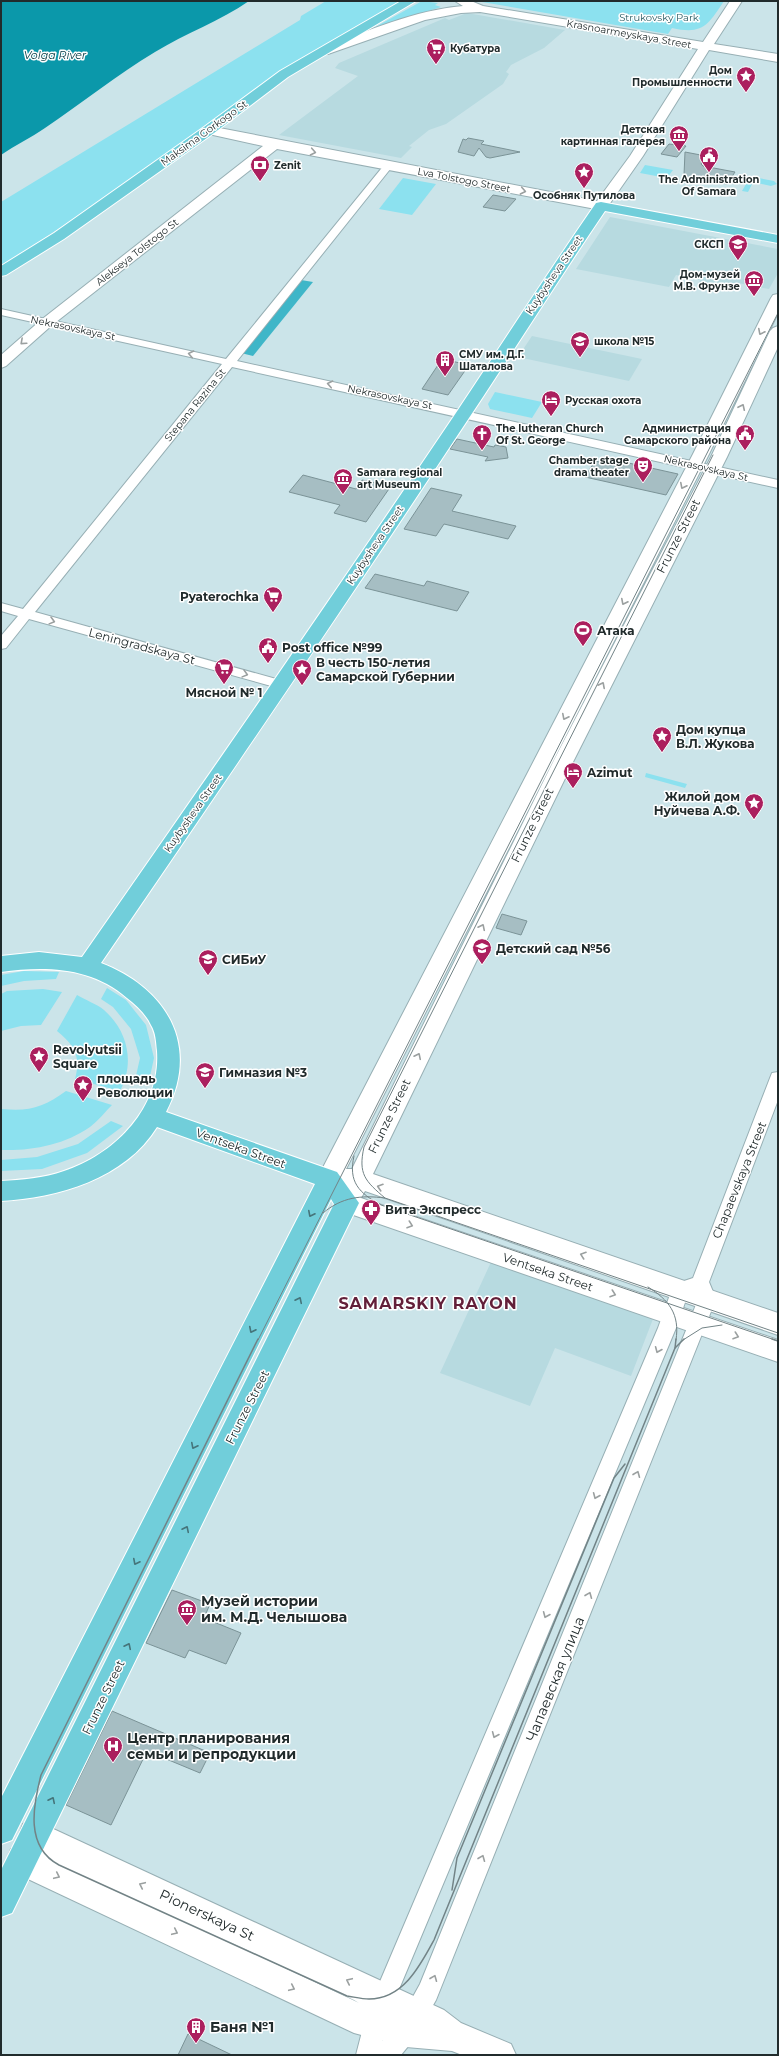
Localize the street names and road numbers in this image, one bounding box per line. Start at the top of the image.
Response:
street label: Krasnoarmeyskaya Street [566,17,692,51]
street label: Maksima Gorkogo St [158,97,250,169]
street label: Lva Tolstogo Street [416,165,512,195]
street label: Alekseya Tolstogo St [93,216,181,288]
street label: Kuybysheva Street [523,233,585,317]
street label: Nekrasovskaya St [29,313,117,343]
street label: Stepana Razina St [162,366,228,444]
street label: Nekrasovskaya St [346,382,434,412]
street label: Nekrasovskaya St [662,452,750,484]
street label: Frunze Street [653,496,703,576]
street label: Kuybysheva Street [344,503,406,587]
street label: Leningradskaya St [87,625,197,668]
street label: Kuybysheva Street [161,771,225,855]
street label: Frunze Street [507,785,557,865]
street label: Frunze Street [364,1076,414,1156]
street label: Chapaevskaya Street [709,1119,769,1241]
street label: Ventseka Street [194,1125,288,1171]
street label: Ventseka Street [501,1250,595,1295]
street label: Frunze Street [222,1367,272,1447]
street label: Чапаевская улица [522,1614,588,1744]
street label: Frunze Street [78,1657,128,1737]
street label: Pionerskaya St [157,1885,258,1945]

